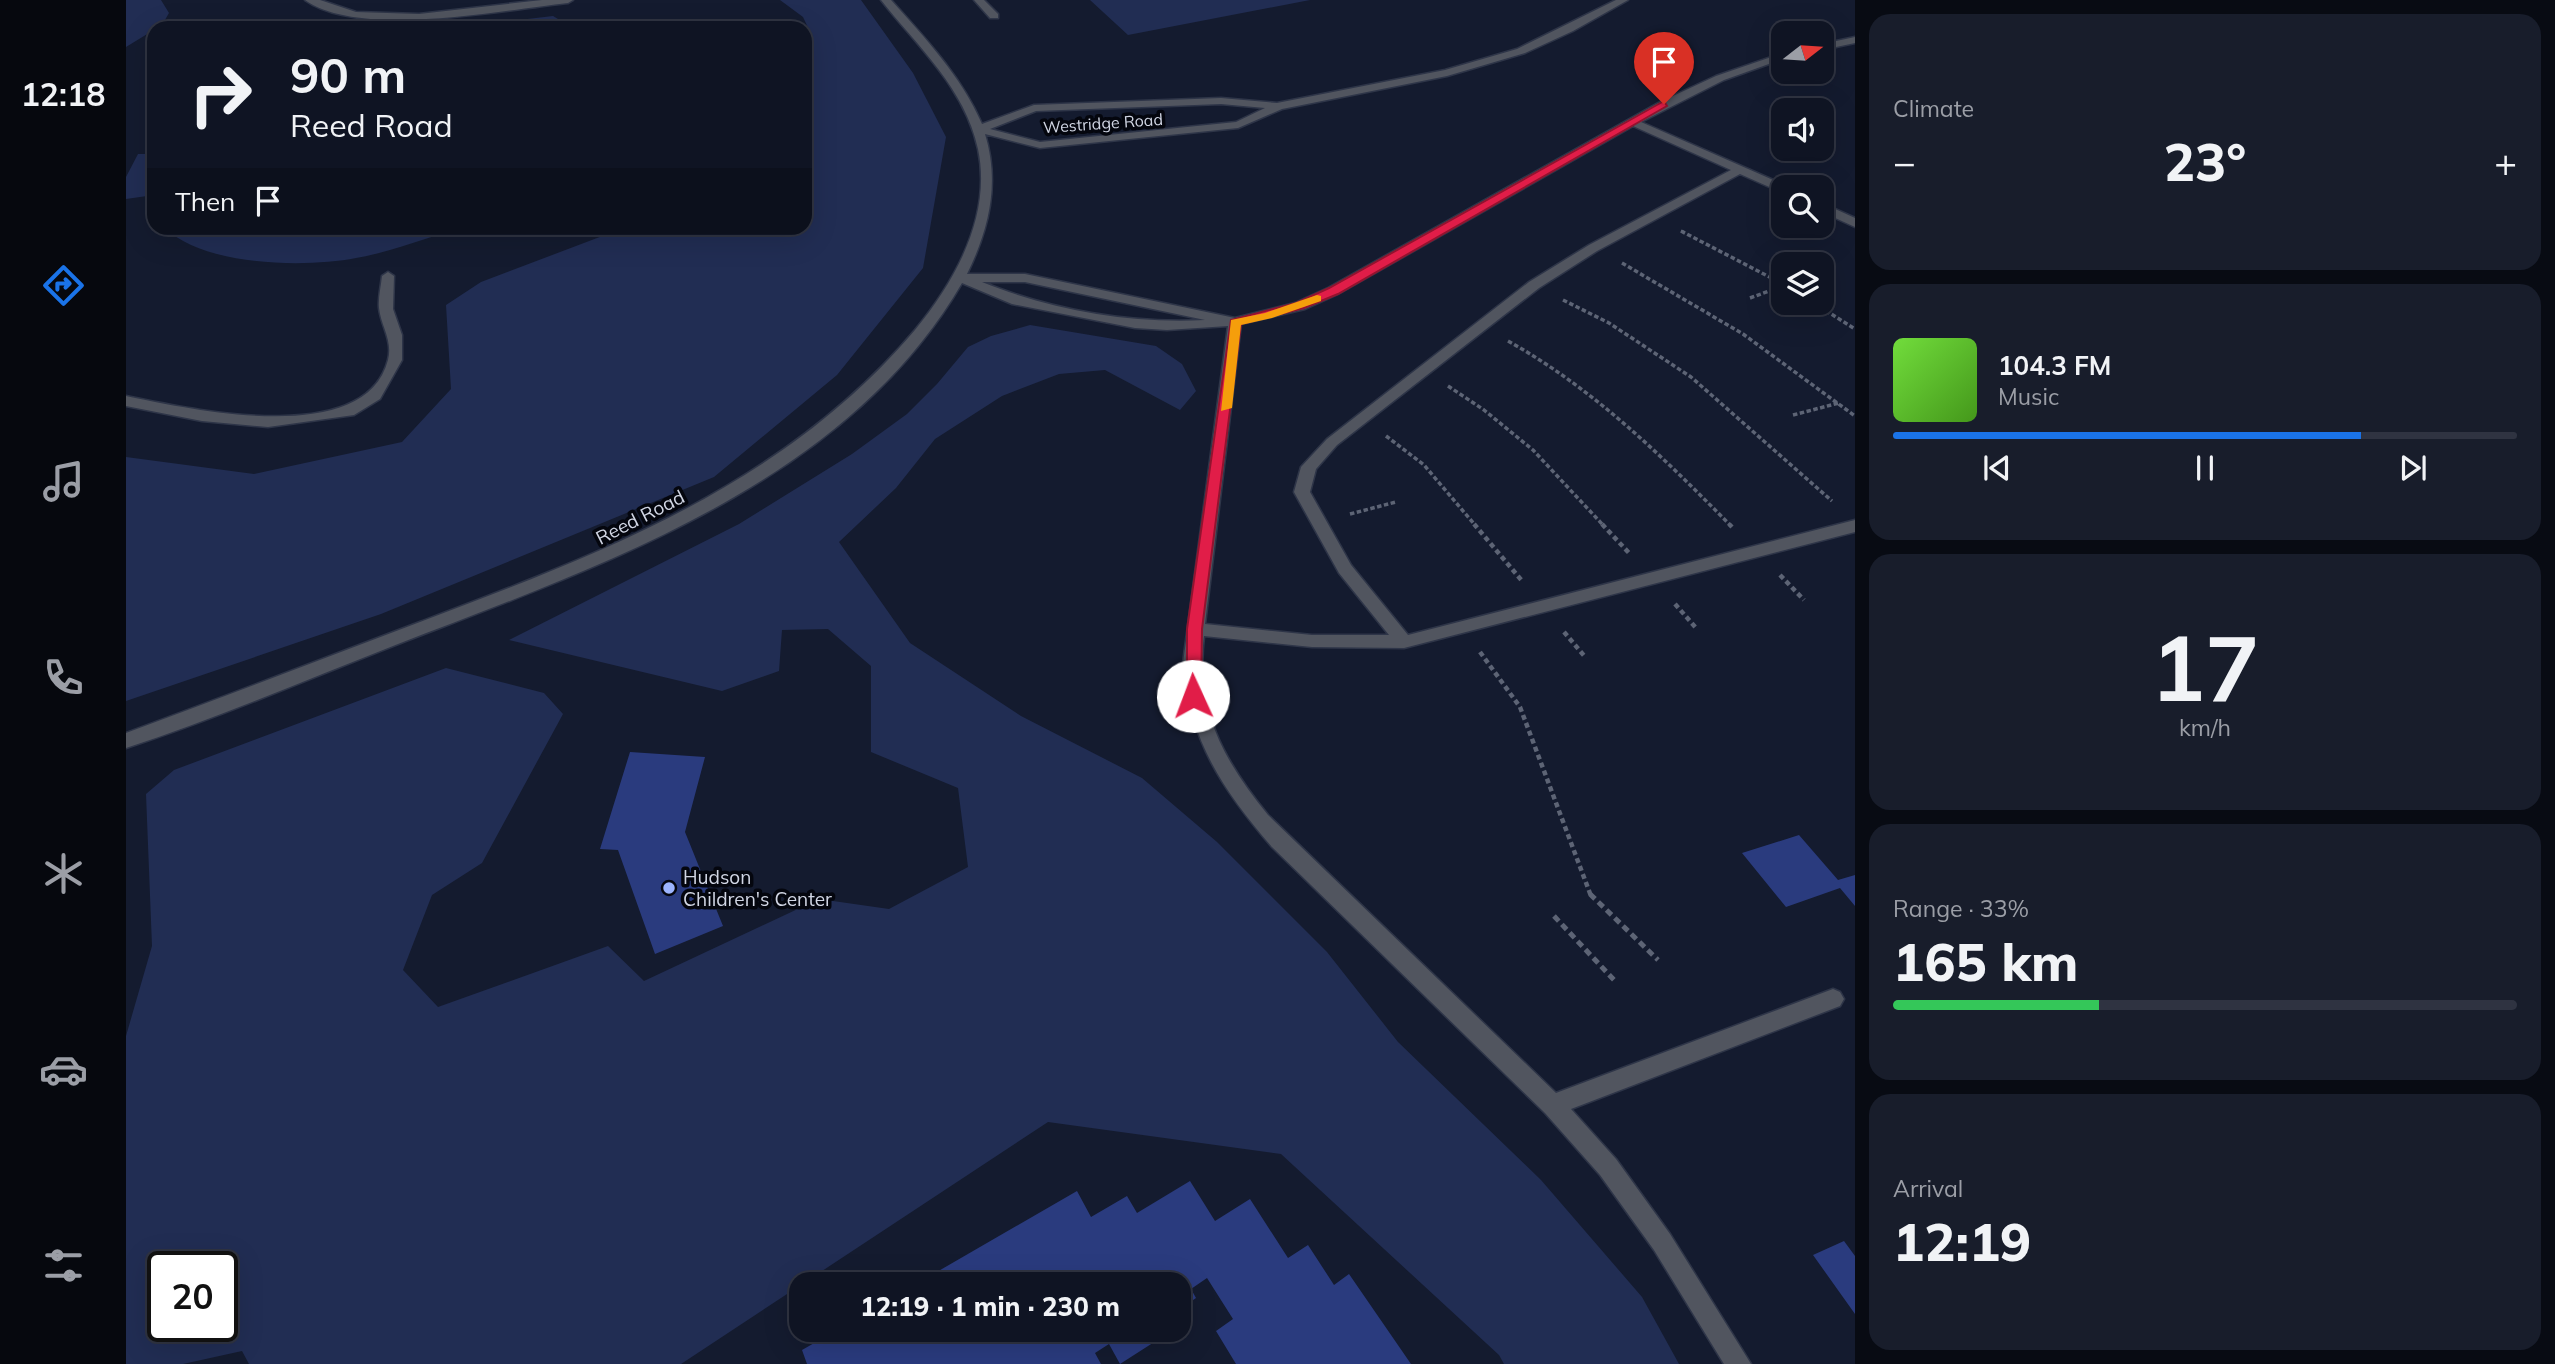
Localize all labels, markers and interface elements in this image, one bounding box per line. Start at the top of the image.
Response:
north arrow [1771,21,1834,84]
map controls [1771,21,1834,315]
pin [1634,32,1694,104]
icon: arrive [1645,43,1683,81]
text: 90 m [290,44,406,105]
icon: right [175,49,266,140]
text: 12:18 [21,74,105,114]
text: Climate [1893,94,1974,123]
button: sound [1771,98,1834,161]
text: Reed Road [290,105,453,145]
street label: Westridge Road [1042,109,1164,137]
text: 23° [2164,129,2246,194]
text: − [1893,138,1916,186]
text: + [2494,138,2517,186]
button: search [1771,175,1834,238]
icon: arrive [249,182,287,220]
text: Then [175,185,235,218]
button: layers [1771,252,1834,315]
icon: directions [39,261,88,310]
text: 104.3 FM [1998,349,2111,382]
text: Music [1998,382,2059,411]
icon: previous [1978,449,2016,487]
icon: pause [2186,449,2224,487]
icon: next [2394,449,2432,487]
icon: music [39,457,88,506]
street label: Reed Road [592,484,688,550]
text: 17 [2150,610,2260,724]
icon: phone [39,653,88,702]
position arrow [1156,659,1230,733]
text: km/h [2179,713,2231,742]
icon: climate [39,849,88,898]
place label: Hudson Children's Center [683,865,832,911]
marker: Hudson Children's Center [661,880,677,896]
text: Range · 33% [1893,894,2029,923]
text: 165 km [1893,929,2078,994]
icon: car [39,1045,88,1094]
text: Arrival [1893,1174,1963,1203]
text: 12:19 [1893,1209,2031,1274]
icon: filters [39,1241,88,1290]
speed limit sign: 20 [147,1251,238,1342]
text: 12:19 · 1 min · 230 m [860,1290,1120,1323]

